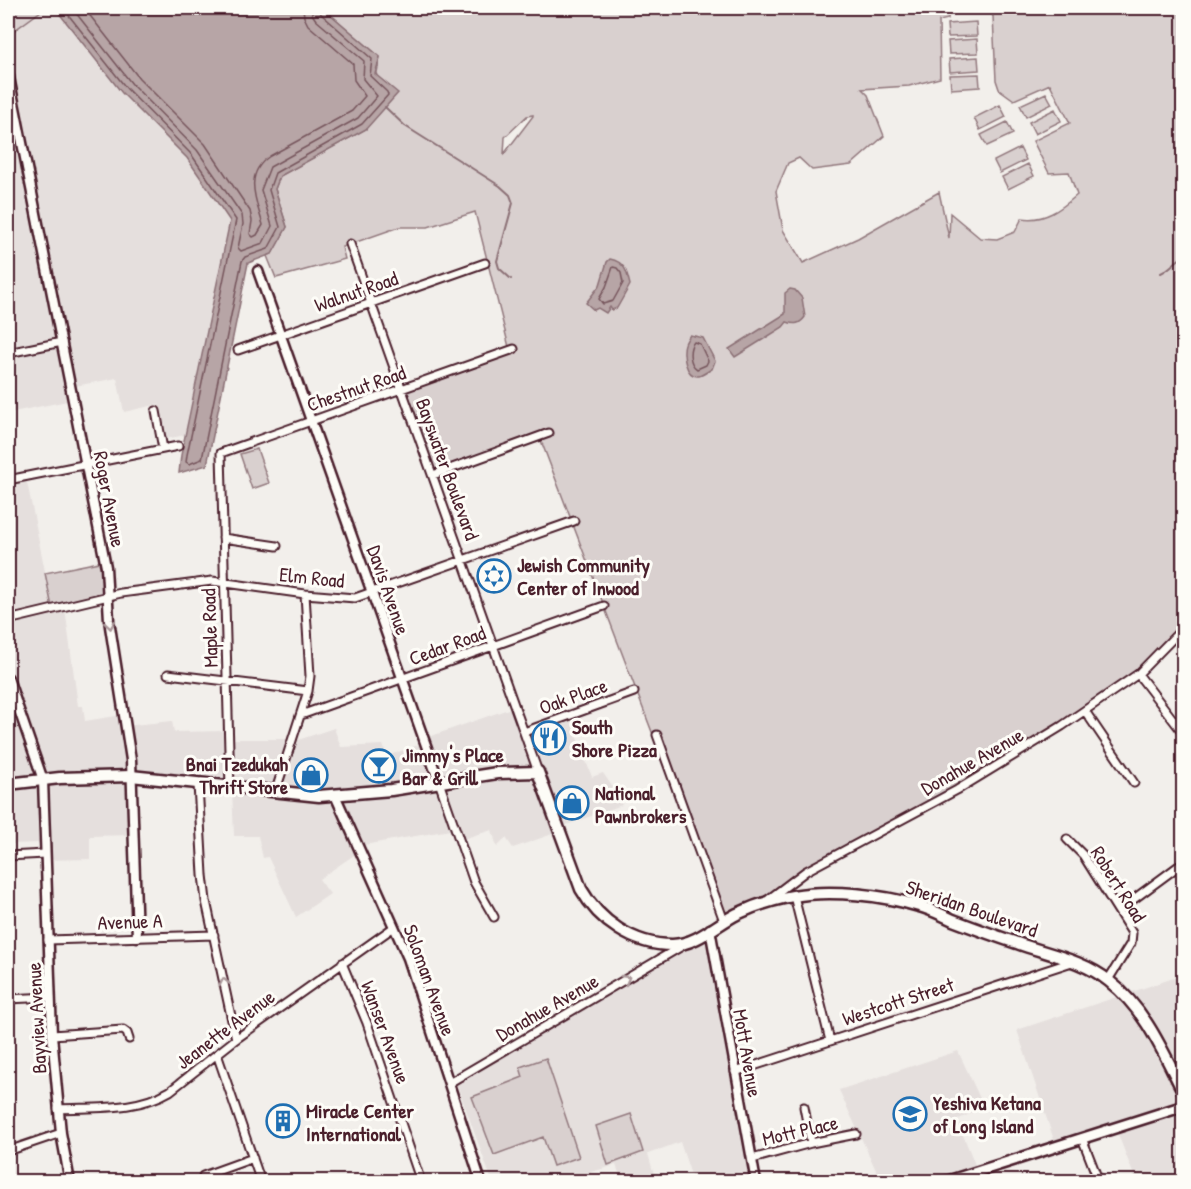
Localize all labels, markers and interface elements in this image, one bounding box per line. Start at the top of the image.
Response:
street label: Walnut Road [311,264,402,318]
street label: Chestnut Road [303,358,409,418]
street label: Bayswater Boulevard [410,394,486,544]
street label: Roger Avenue [87,449,133,549]
street label: Davis Avenue [361,542,417,638]
place label: Jewish Community Center of Inwood [517,551,650,601]
synagogue icon: Jewish Community Center of Inwood [476,558,512,594]
street label: Elm Road [278,560,346,594]
street label: Maple Road [194,588,224,668]
street label: Cedar Road [405,619,489,671]
one-way arrow [103,621,115,630]
street label: Oak Place [535,671,611,721]
place label: South Shore Pizza [572,713,657,763]
restaurant icon: South Shore Pizza [531,720,567,756]
street label: Donahue Avenue [916,721,1028,801]
place label: Jimmy's Place Bar & Grill [402,741,504,791]
bar icon: Jimmy's Place Bar & Grill [361,748,397,784]
place label: Bnai Tzedukah Thrift Store [186,750,289,800]
shop icon: Bnai Tzedukah Thrift Store [293,757,329,793]
place label: National Pawnbrokers [595,779,687,829]
shop icon: National Pawnbrokers [554,785,590,821]
street label: Robert Road [1085,841,1153,927]
street label: Sheridan Boulevard [902,873,1042,943]
street label: Avenue A [97,906,163,936]
street label: Soloman Avenue [397,921,463,1039]
street label: Bayview Avenue [20,962,52,1074]
street label: Donahue Avenue [491,967,603,1047]
street label: Westcott Street [839,970,958,1032]
one-way arrow [620,975,630,986]
one-way arrow [218,977,231,987]
street label: Wanser Avenue [355,977,417,1087]
street label: Jeanette Avenue [170,983,280,1075]
street label: Mott Avenue [727,1007,769,1099]
place label: Yeshiva Ketana of Long Island [933,1089,1041,1140]
school or university icon: Yeshiva Ketana of Long Island [892,1096,928,1132]
place label: Miracle Center International [306,1097,414,1147]
building icon: Miracle Center International [265,1103,301,1139]
street label: Mott Place [760,1108,840,1152]

